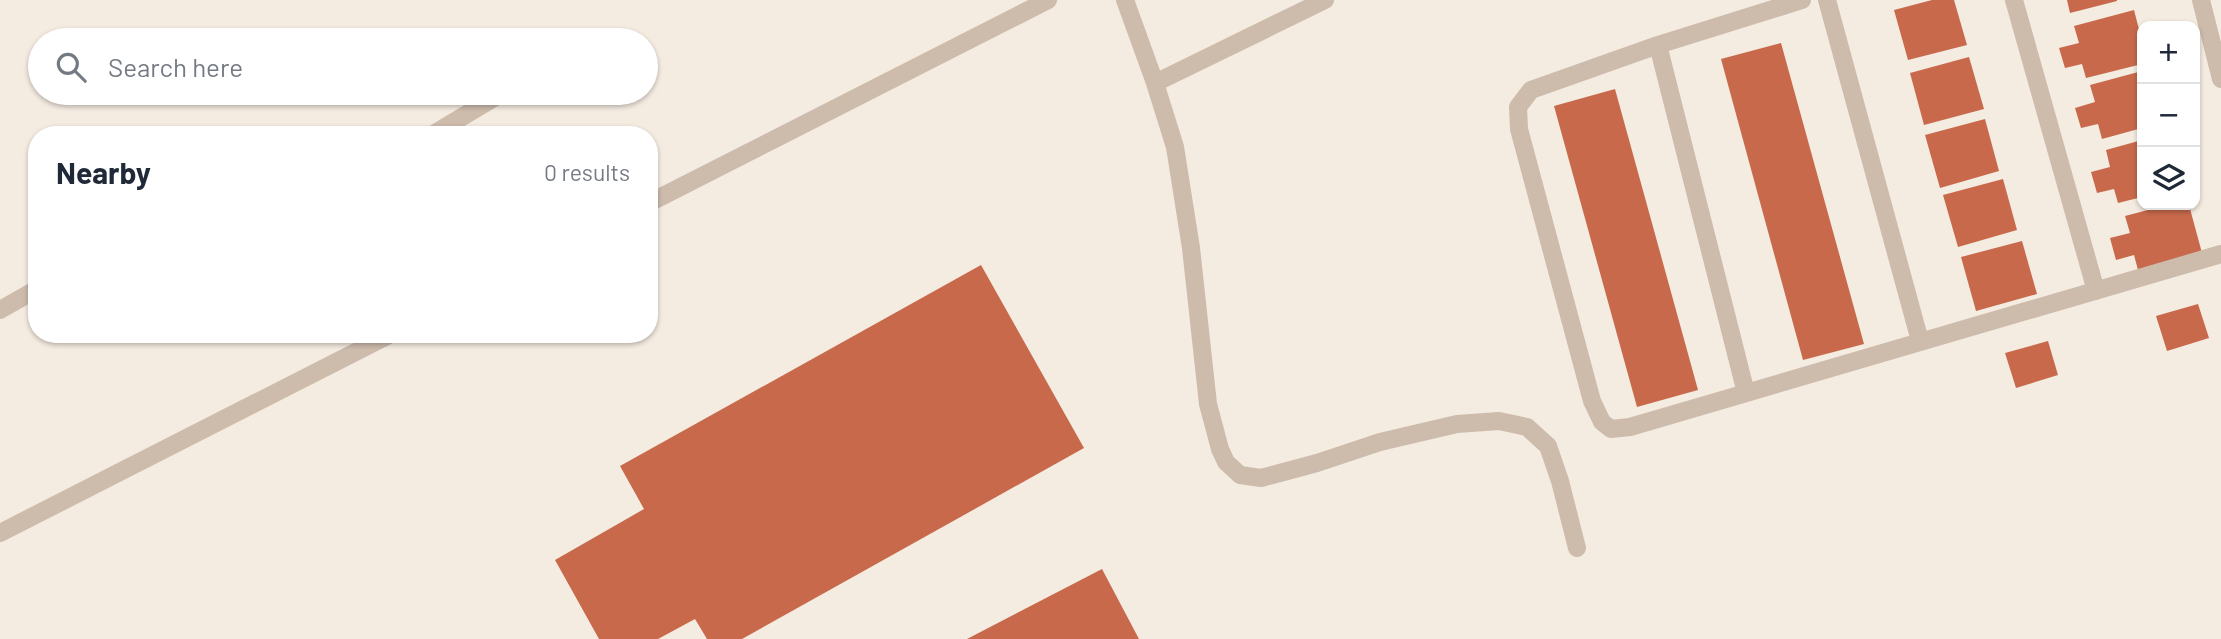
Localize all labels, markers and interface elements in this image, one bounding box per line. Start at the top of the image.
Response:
map controls [2137,21,2200,210]
button: + [2137,21,2200,84]
search box [28,28,658,105]
icon: search [52,48,90,86]
text: Search here [108,51,243,82]
button: − [2137,84,2200,147]
button: layers [2137,147,2200,210]
text: Nearby [56,154,151,190]
text: 0 results [544,158,630,186]

